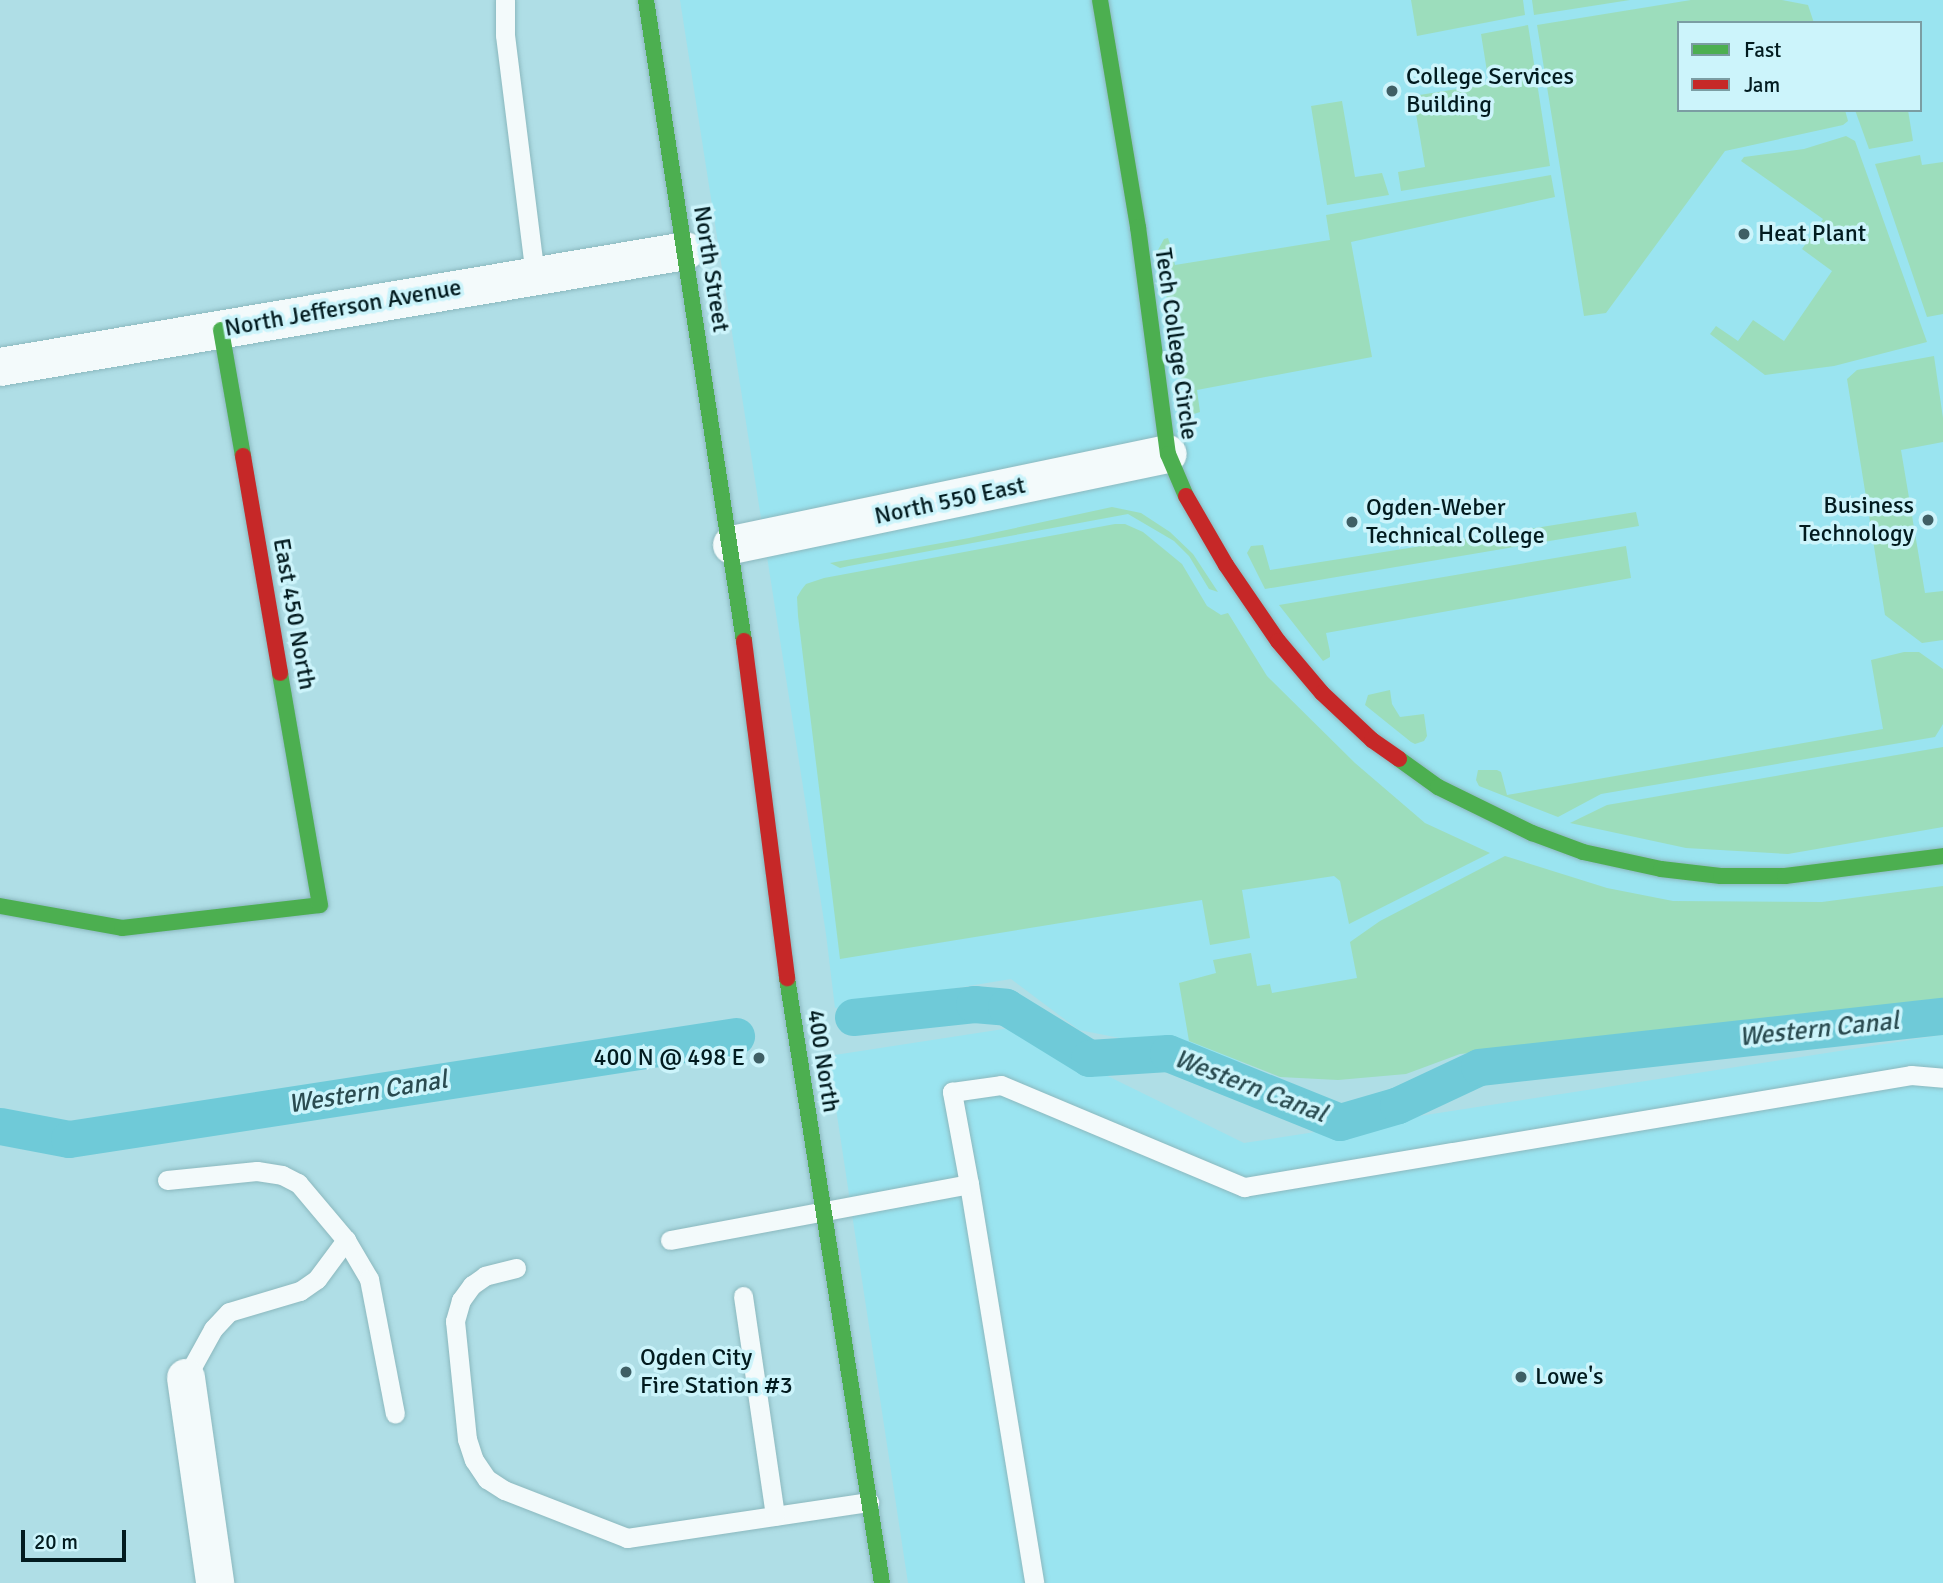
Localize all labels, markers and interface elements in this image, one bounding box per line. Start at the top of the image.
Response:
legend [1677,21,1922,112]
text: Fast [1744,37,1781,63]
place label: College Services Building [1406,63,1574,119]
text: Jam [1744,72,1780,98]
marker: College Services Building [1384,83,1400,99]
street label: North Street [687,204,735,334]
place label: Heat Plant [1758,220,1866,248]
marker: Heat Plant [1736,226,1752,242]
street label: Tech College Circle [1148,246,1204,442]
street label: North Jefferson Avenue [222,273,464,343]
street label: North 550 East [872,471,1028,531]
place label: Business Technology [1799,492,1914,548]
place label: Ogden-Weber Technical College [1366,494,1545,550]
marker: Business Technology [1920,512,1936,528]
marker: Ogden-Weber Technical College [1344,514,1360,530]
street label: East 450 North [266,536,322,692]
water label: Western Canal [1738,1006,1900,1054]
street label: 400 North [801,1008,845,1114]
place label: 400 N @ 498 E [593,1044,745,1072]
water label: Western Canal [1169,1044,1331,1130]
marker: 400 N @ 498 E [751,1050,767,1066]
water label: Western Canal [286,1065,450,1121]
place label: Ogden City Fire Station #3 [640,1344,793,1400]
place label: Lowe's [1535,1363,1604,1391]
marker: Ogden City Fire Station #3 [618,1364,634,1380]
marker: Lowe's [1513,1369,1529,1385]
scale bar [24,1516,130,1560]
text: 20 m [34,1529,78,1555]

